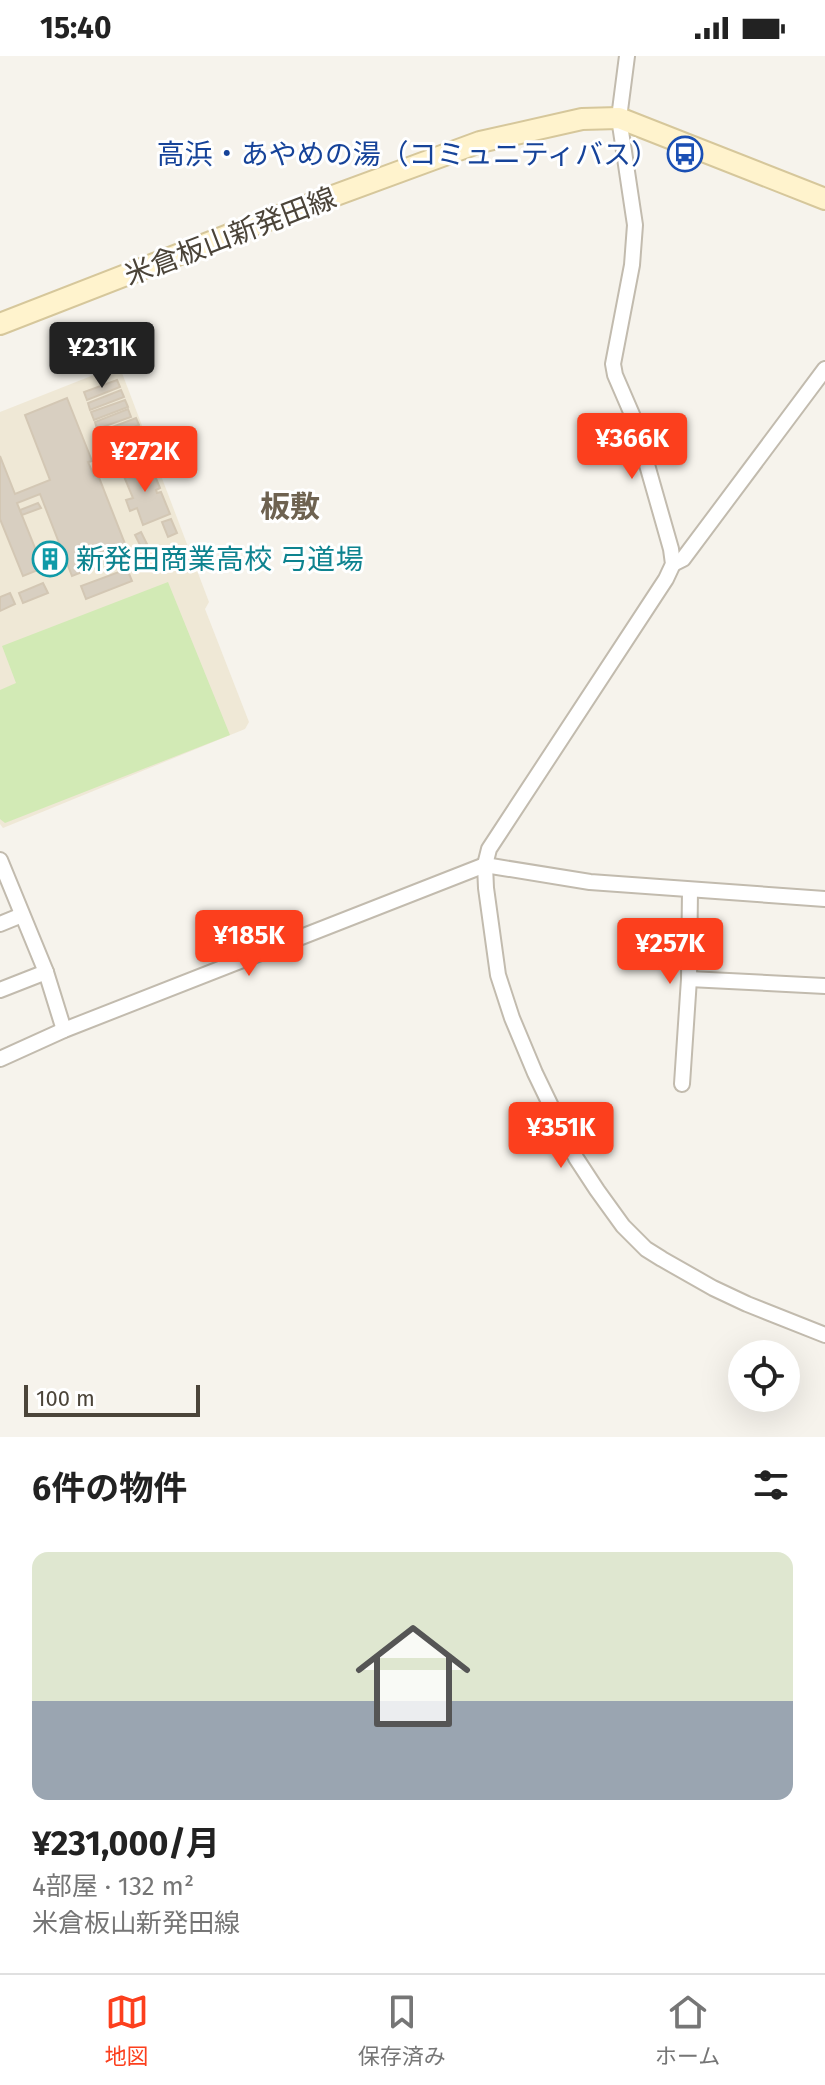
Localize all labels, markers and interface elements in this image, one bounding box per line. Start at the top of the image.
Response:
text: 15:40 [40,10,112,46]
bus stop icon: 高浜・あやめの湯（コミュニティバス） [666,135,704,173]
place label: 高浜・あやめの湯（コミュニティバス） [157,138,659,171]
street label: 米倉板山新発田線 [120,181,341,292]
pin: ¥231K [46,322,158,390]
text: ¥231K [67,332,137,363]
pin: ¥366K [576,413,688,481]
text: ¥366K [595,423,669,454]
pin: ¥272K [89,426,201,494]
text: ¥272K [110,436,180,467]
district label: 板敷 [260,489,320,525]
building icon: 新発田商業高校 弓道場 [31,540,69,578]
place label: 新発田商業高校 弓道場 [76,543,363,576]
pin: ¥185K [193,910,305,978]
pin: ¥257K [614,918,726,986]
text: ¥185K [213,920,285,951]
text: ¥257K [635,928,705,959]
pin: ¥351K [505,1102,617,1170]
text: ¥351K [527,1112,595,1143]
map controls [728,1340,800,1412]
button: locate [728,1340,800,1412]
scale bar [24,1381,200,1417]
text: 100 m [36,1385,95,1412]
icon: filters [749,1463,793,1507]
text: 6件の物件 [32,1468,187,1509]
icon: home [341,1604,485,1748]
text: ¥231,000/月 [32,1823,220,1864]
text: 4部屋 · 132 m² [32,1871,194,1902]
text: 米倉板山新発田線 [32,1908,240,1939]
tab: 地図 [105,1990,149,2070]
tab: 保存済み [358,1990,446,2070]
tab: ホーム [655,1990,720,2070]

